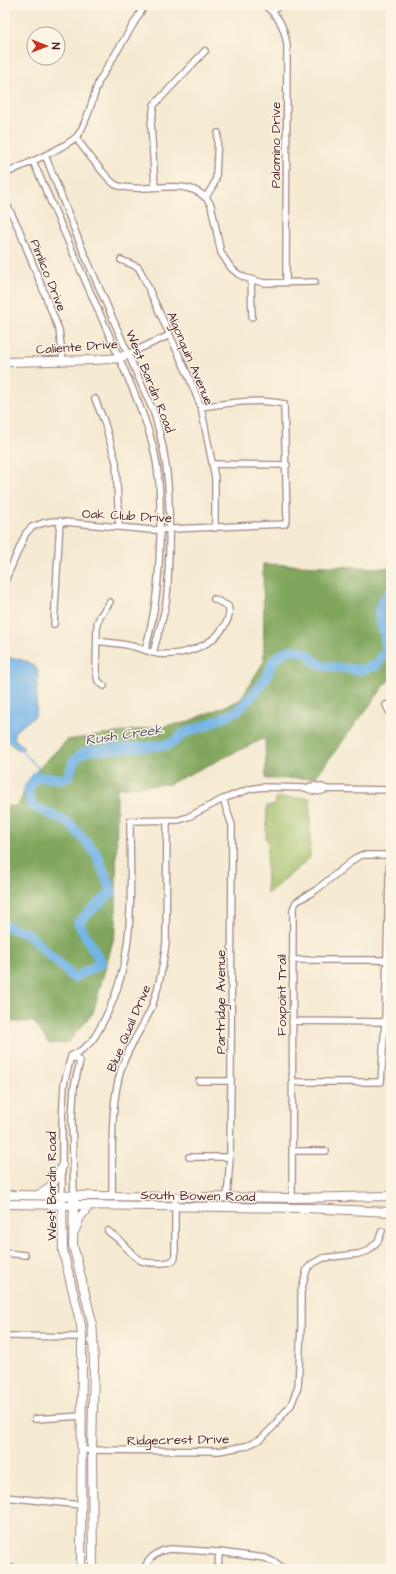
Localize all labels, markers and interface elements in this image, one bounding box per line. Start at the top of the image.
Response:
north arrow [26,26,66,66]
text: N [48,43,63,50]
street label: Palomino Drive [267,102,285,188]
street label: Pimlico Drive [25,237,71,314]
street label: Algonquin Avenue [161,309,218,408]
street label: West Bardin Road [121,327,179,436]
street label: Caliente Drive [35,335,119,359]
street label: Oak Club Drive [81,505,172,527]
water label: Rush Creek [84,720,165,750]
street label: Partridge Avenue [212,950,231,1054]
street label: Foxpoint Trail [273,954,291,1036]
street label: Blue Quail Drive [102,982,155,1075]
street label: West Bardin Road [43,1131,61,1241]
street label: South Bowen Road [140,1186,256,1206]
street label: Ridgecrest Drive [127,1430,229,1451]

